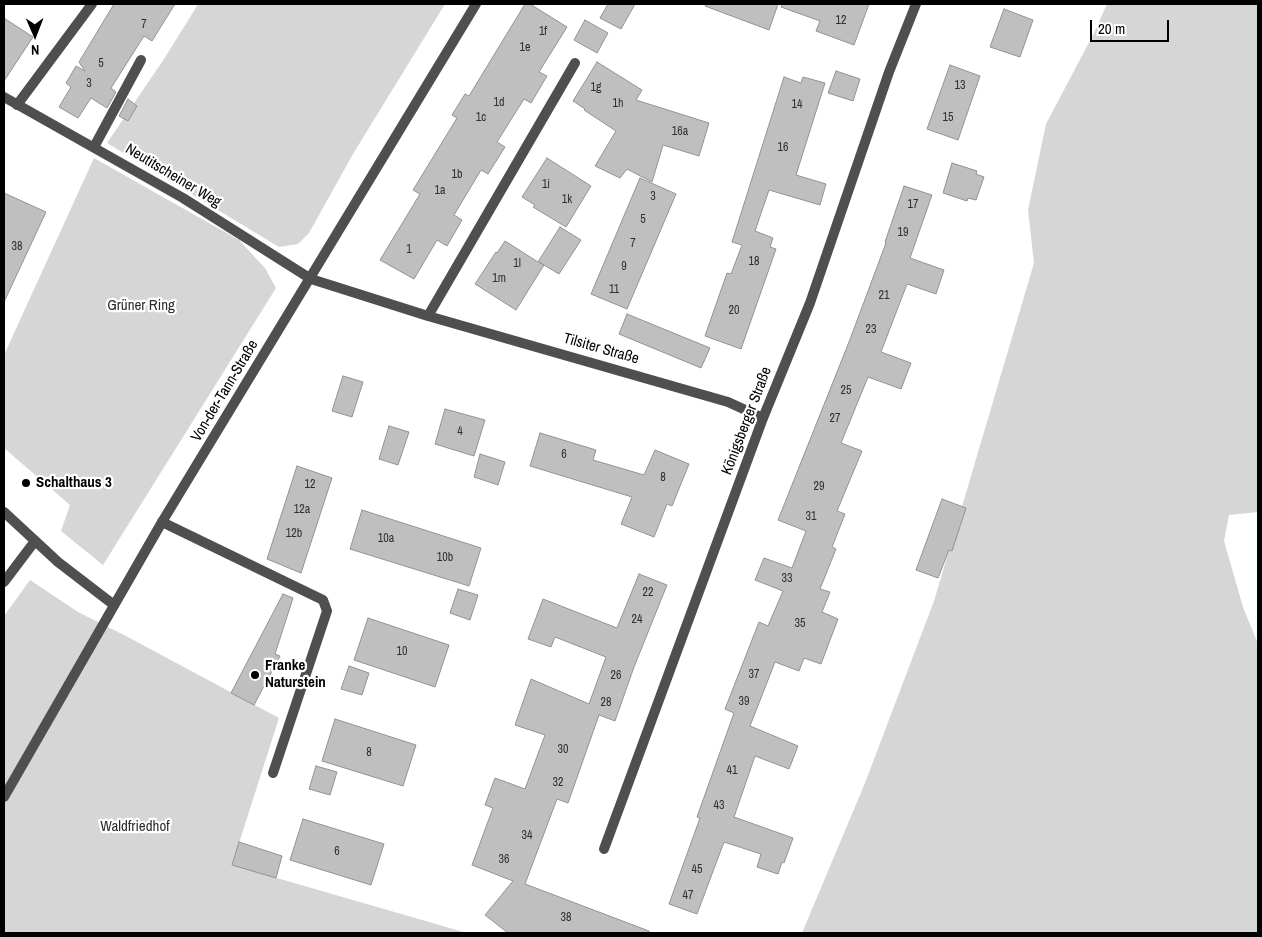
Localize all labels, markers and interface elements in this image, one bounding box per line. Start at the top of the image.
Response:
north arrow [10,10,60,60]
scale bar [1092,10,1171,42]
house number: 12 [836,14,846,28]
house number: 7 [141,18,147,32]
text: 20 m [1098,18,1125,39]
house number: 1f [539,25,547,39]
text: N [31,41,40,59]
house number: 1e [520,41,530,55]
house number: 5 [98,57,104,71]
house number: 3 [86,77,92,91]
house number: 13 [955,79,965,93]
house number: 1g [591,81,601,95]
house number: 1d [494,96,504,110]
house number: 1h [613,97,623,111]
house number: 14 [792,98,802,112]
house number: 1c [476,111,486,125]
house number: 15 [943,111,953,125]
house number: 16a [672,125,688,139]
street label: Neutitscheiner Weg [122,140,224,212]
house number: 16 [778,141,788,155]
house number: 1b [452,168,462,182]
house number: 1i [542,178,550,192]
house number: 1a [435,184,445,198]
house number: 3 [650,190,656,204]
house number: 1k [562,193,572,207]
house number: 17 [908,198,918,212]
house number: 5 [640,213,646,227]
house number: 19 [898,226,908,240]
house number: 7 [630,237,636,251]
house number: 38 [12,240,22,254]
house number: 1 [406,243,412,257]
house number: 18 [749,255,759,269]
house number: 1l [513,257,521,271]
house number: 9 [621,260,627,274]
house number: 1m [492,272,506,286]
house number: 11 [609,283,619,297]
house number: 21 [879,289,889,303]
park label: Grüner Ring [107,297,175,315]
house number: 20 [729,304,739,318]
house number: 23 [866,323,876,337]
street label: Tilsiter Straße [561,330,641,368]
street label: Von-der-Tann-Straße [188,337,262,445]
street label: Königsberger Straße [718,364,776,478]
house number: 25 [841,384,851,398]
house number: 27 [830,412,840,426]
house number: 4 [457,425,463,439]
house number: 6 [561,448,567,462]
house number: 8 [660,471,666,485]
place label: Schalthaus 3 [36,474,112,492]
marker: Schalthaus 3 [20,477,32,489]
house number: 12 [305,478,315,492]
house number: 29 [814,480,824,494]
house number: 12a [294,503,310,517]
house number: 31 [806,510,816,524]
house number: 12b [286,527,302,541]
house number: 10a [378,532,394,546]
house number: 10b [437,551,453,565]
house number: 33 [782,572,792,586]
house number: 22 [643,586,653,600]
house number: 24 [632,613,642,627]
house number: 35 [795,617,805,631]
house number: 10 [397,645,407,659]
place label: Franke Naturstein [265,657,326,692]
house number: 37 [749,668,759,682]
marker: Franke Naturstein [249,669,261,681]
house number: 26 [611,669,621,683]
house number: 39 [739,695,749,709]
house number: 28 [601,696,611,710]
house number: 30 [558,743,568,757]
house number: 8 [366,746,372,760]
house number: 41 [727,764,737,778]
house number: 32 [553,776,563,790]
house number: 43 [714,799,724,813]
park label: Waldfriedhof [100,818,170,836]
house number: 34 [522,829,532,843]
house number: 6 [334,845,340,859]
house number: 36 [499,853,509,867]
house number: 45 [692,863,702,877]
house number: 47 [683,889,693,903]
house number: 38 [561,911,571,925]

